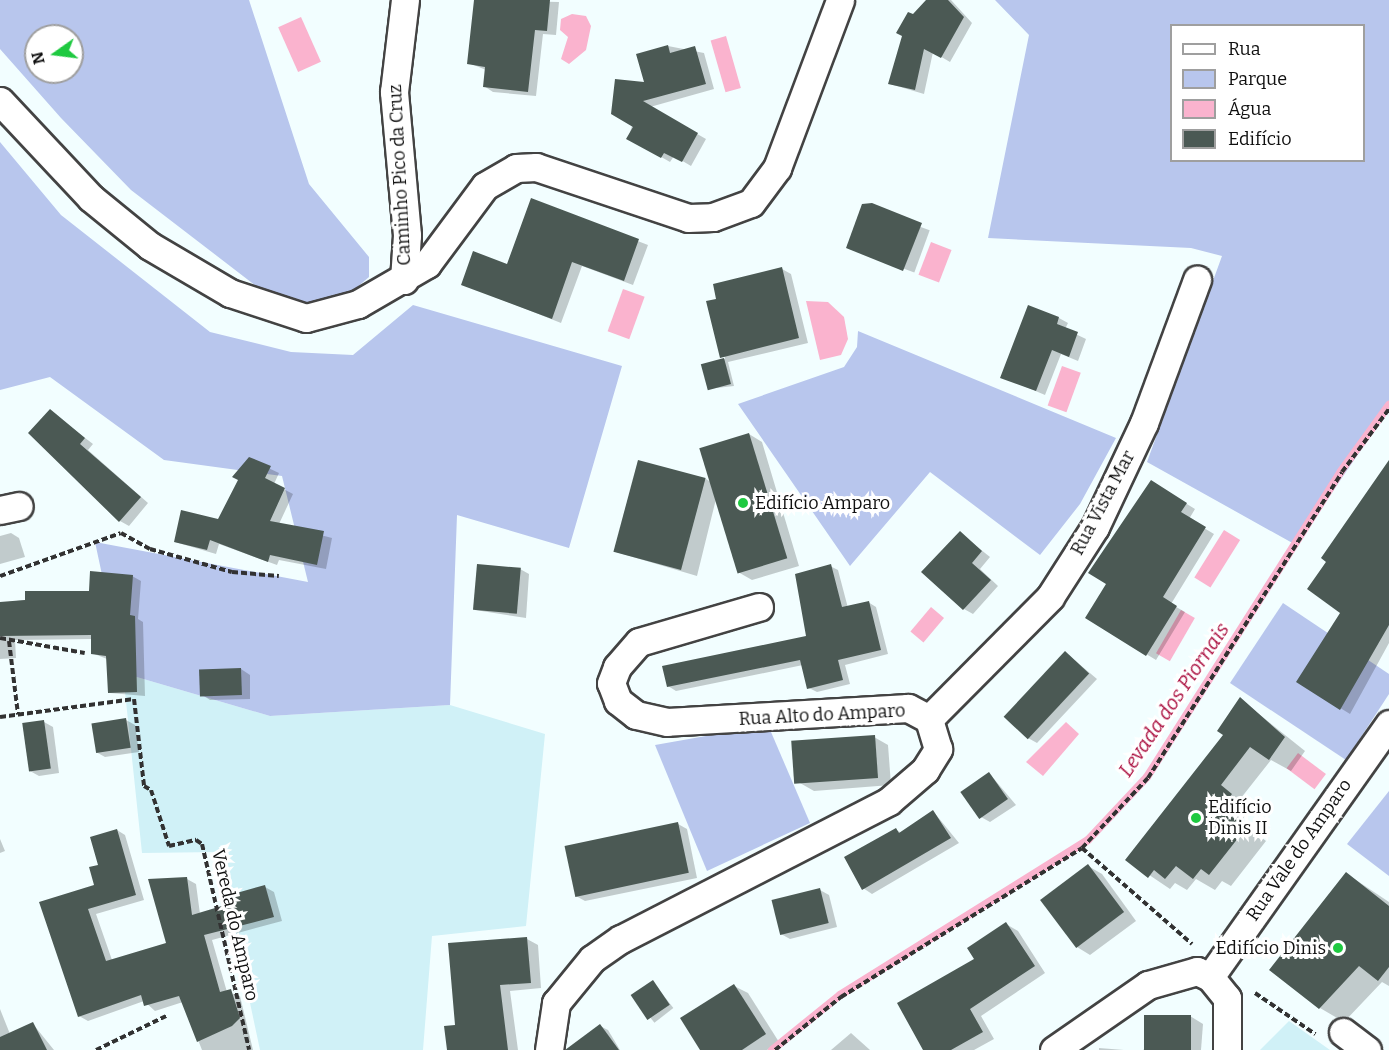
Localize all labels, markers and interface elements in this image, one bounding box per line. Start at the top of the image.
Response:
north arrow [24,24,84,84]
legend [1170,24,1365,162]
text: Rua [1228,38,1261,60]
text: N [27,50,49,66]
text: Parque [1228,68,1287,90]
street label: Caminho Pico da Cruz [384,84,416,266]
text: Água [1228,98,1271,120]
text: Edifício [1228,128,1292,150]
street label: Rua Vista Mar [1066,447,1140,559]
place label: Edifício Amparo [755,492,890,514]
marker: Edifício Amparo [736,496,750,510]
water label: Levada dos Piornais [1114,618,1234,782]
street label: Rua Alto do Amparo [738,700,906,730]
street label: Rua Vale do Amparo [1242,775,1356,925]
place label: Edifício Dinis II [1208,797,1272,840]
marker: Edifício Dinis II [1189,811,1203,825]
street label: Vereda do Amparo [207,847,263,1003]
place label: Edifício Dinis [1215,937,1326,959]
marker: Edifício Dinis [1331,941,1345,955]

